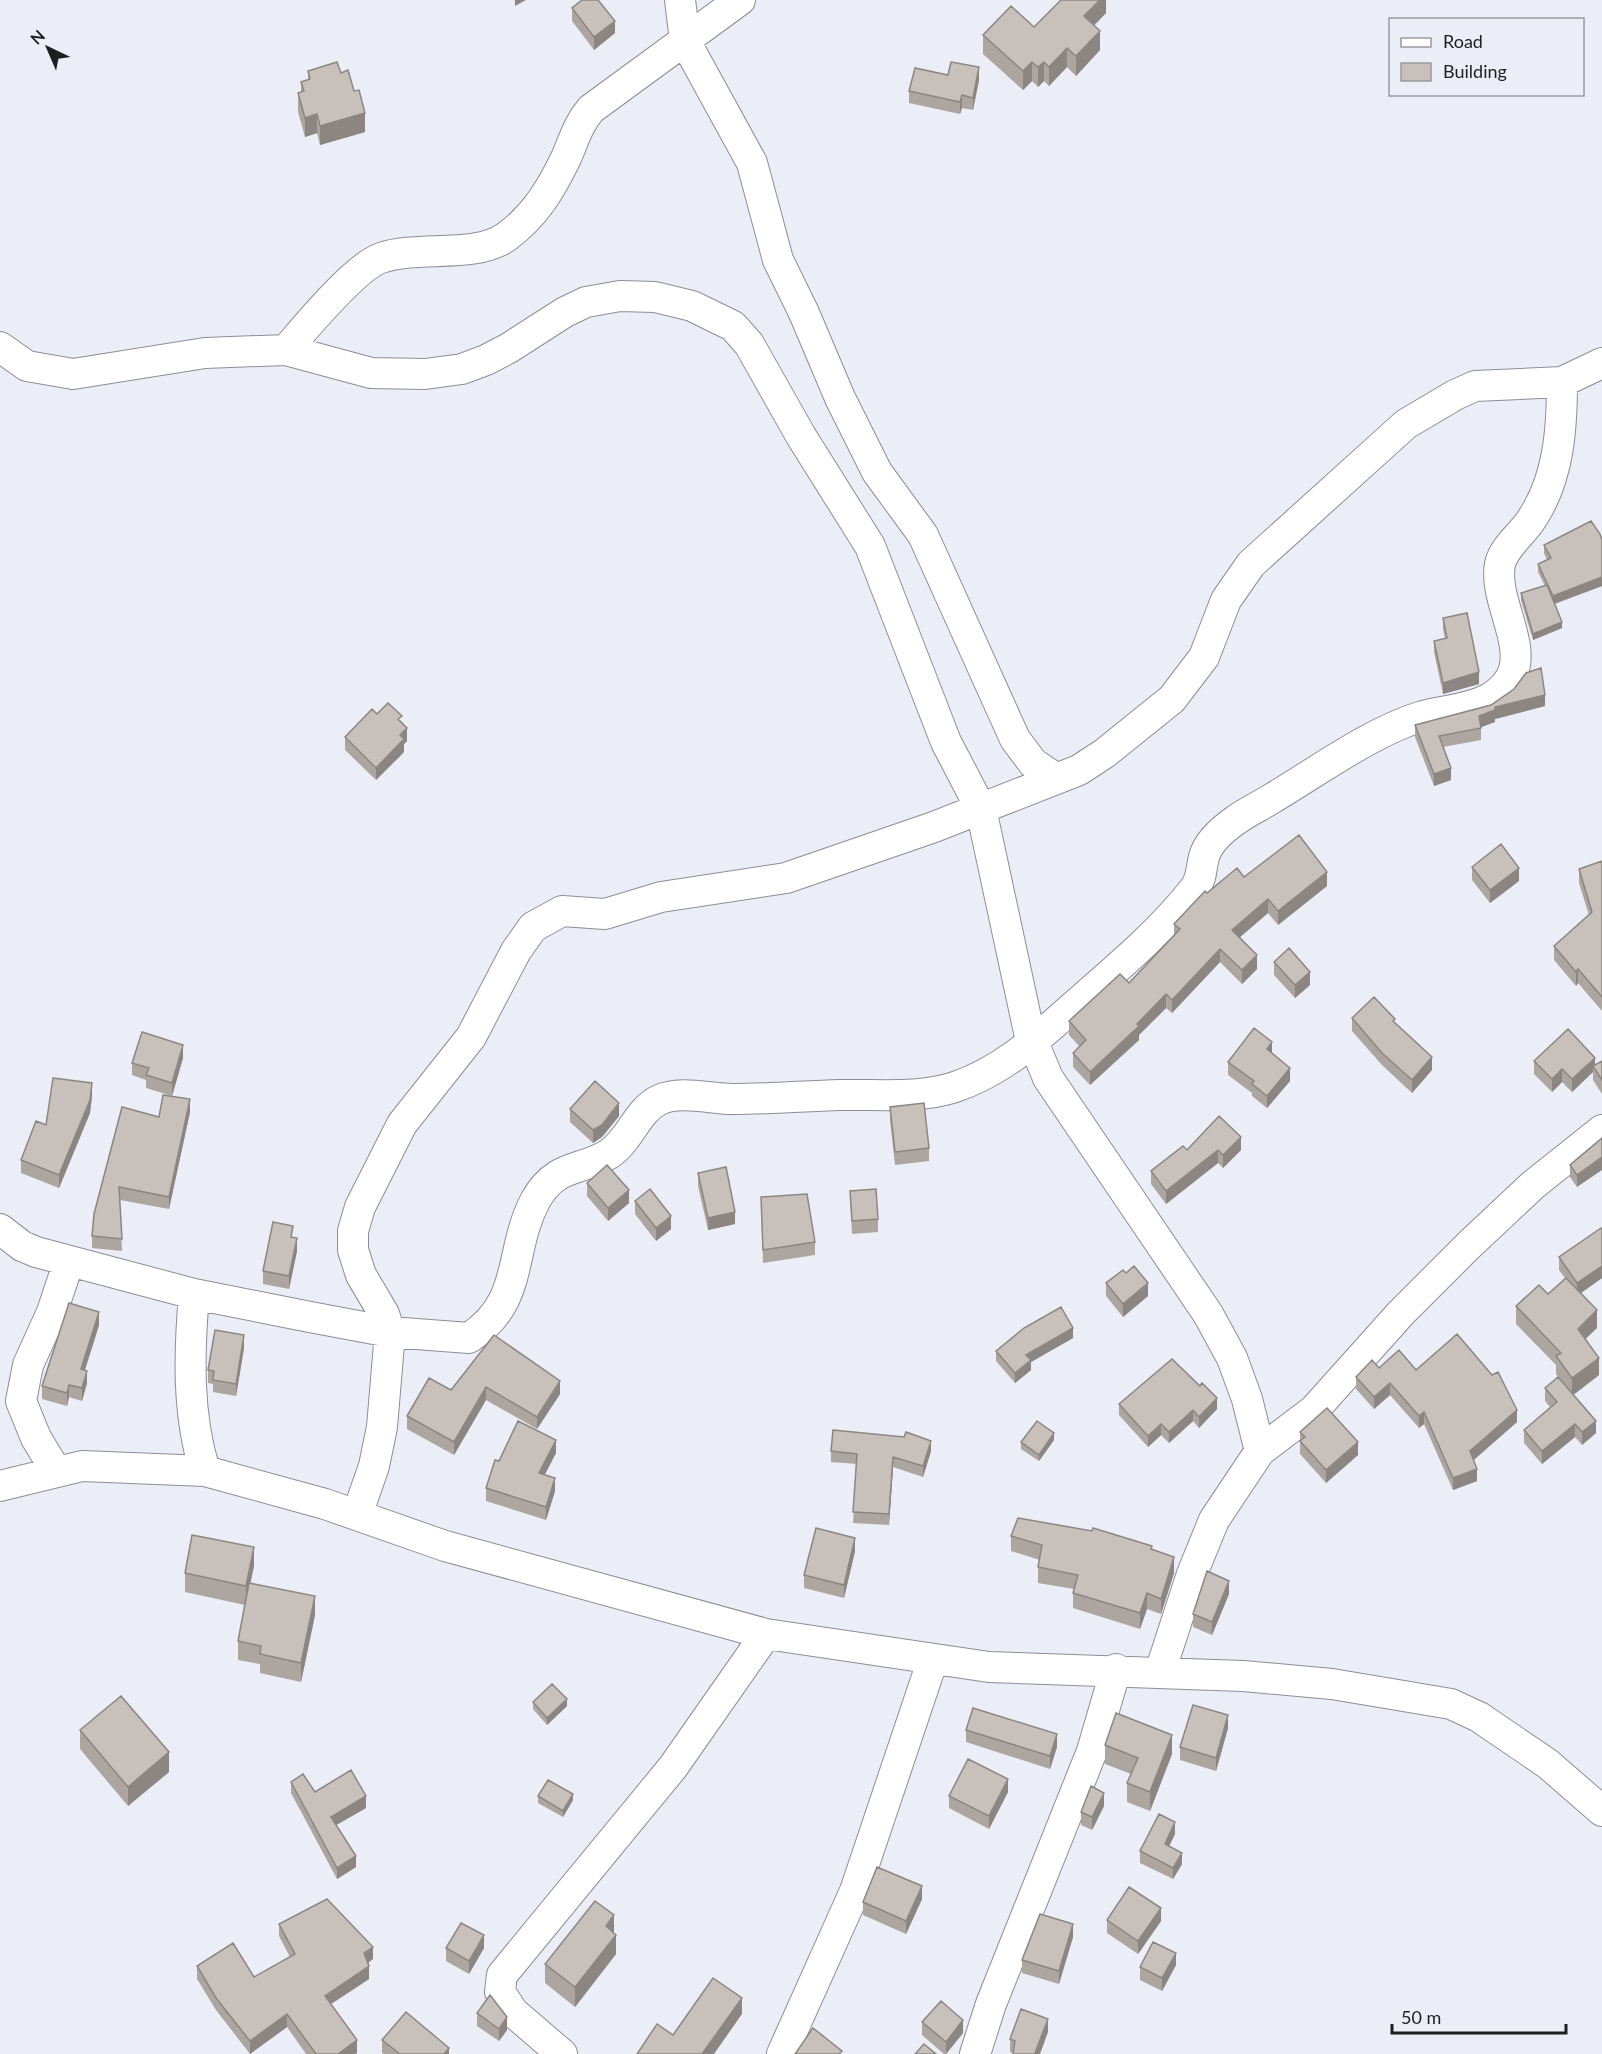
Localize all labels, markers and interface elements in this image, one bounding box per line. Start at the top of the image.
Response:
north arrow [18,18,78,78]
legend [1389,18,1584,96]
text: N [26,26,48,48]
text: Road [1443,30,1483,52]
text: Building [1443,60,1507,82]
scale bar [1392,1997,1566,2035]
text: 50 m [1401,2006,1441,2028]

